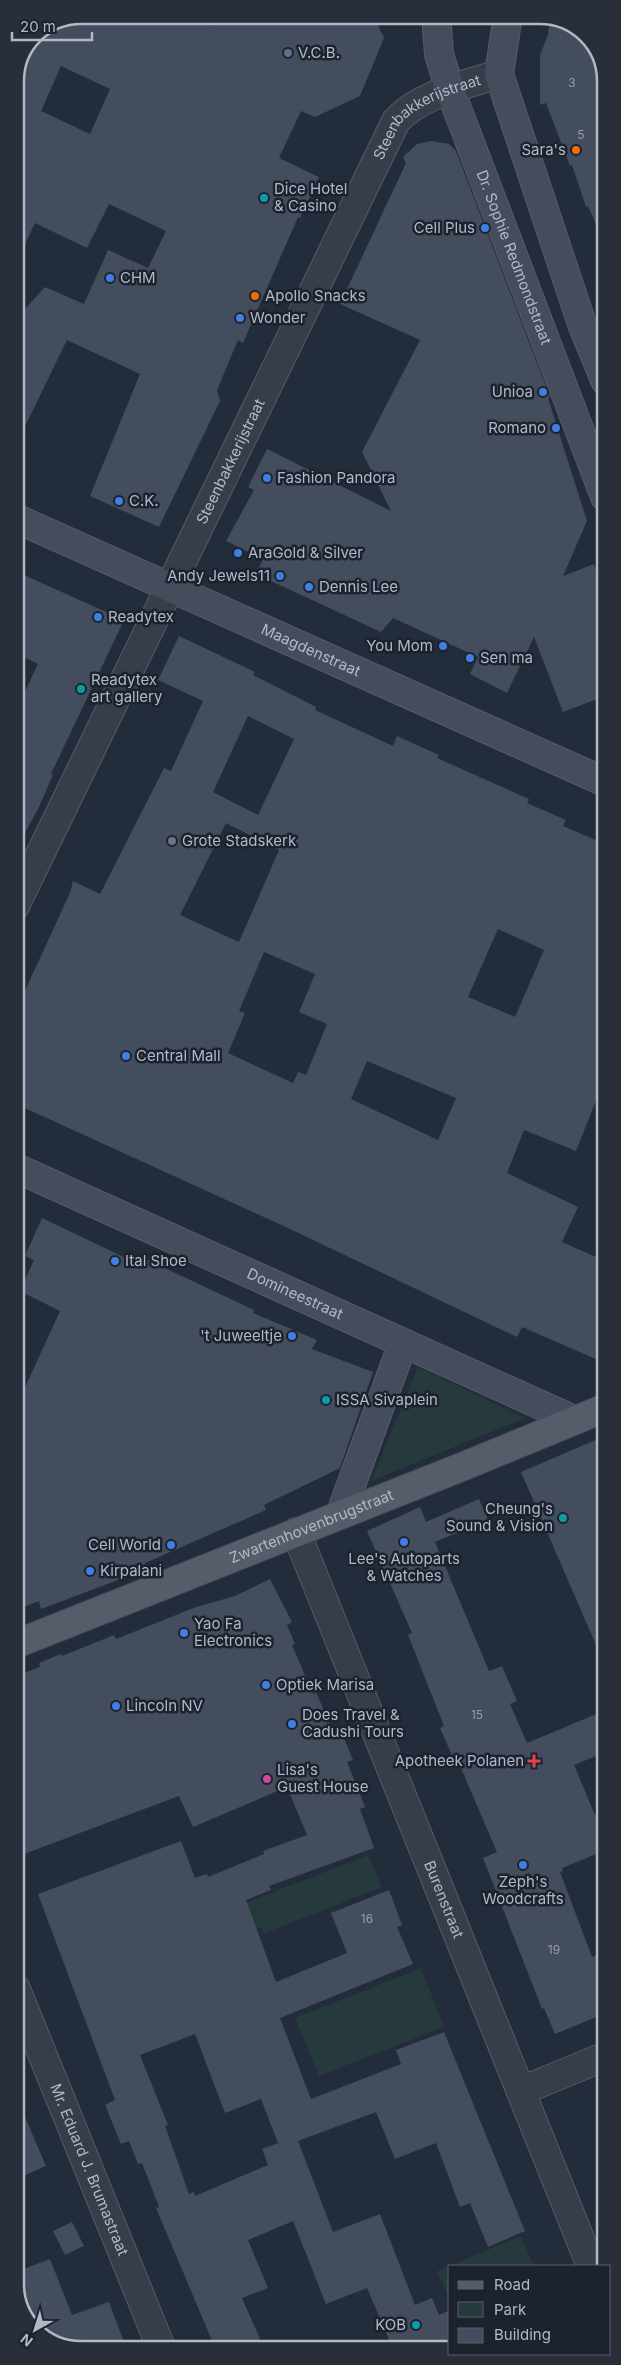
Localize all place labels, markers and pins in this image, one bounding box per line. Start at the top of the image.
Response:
place label: V.C.B. [298,43,340,62]
marker: V.C.B. [282,47,294,59]
place label: Sara's [521,140,566,159]
marker: Sara's [570,144,582,156]
place label: Dice Hotel & Casino [274,179,347,215]
marker: Dice Hotel & Casino [258,192,270,204]
place label: Cell Plus [414,218,475,237]
marker: Cell Plus [479,222,491,234]
place label: CHM [120,268,156,287]
marker: CHM [104,272,116,284]
place label: Apollo Snacks [265,286,366,305]
marker: Apollo Snacks [249,290,261,302]
place label: Wonder [250,308,306,327]
marker: Wonder [234,312,246,324]
place label: Unioa [492,382,533,401]
marker: Unioa [537,386,549,398]
place label: Romano [488,418,546,437]
marker: Romano [550,422,562,434]
place label: Fashion Pandora [277,468,396,487]
marker: Fashion Pandora [261,472,273,484]
place label: C.K. [129,491,159,510]
marker: C.K. [113,495,125,507]
place label: AraGold & Silver [248,543,363,562]
marker: AraGold & Silver [232,547,244,559]
place label: Andy Jewels11 [167,566,270,585]
marker: Andy Jewels11 [274,570,286,582]
place label: Dennis Lee [319,577,398,596]
marker: Dennis Lee [303,581,315,593]
place label: Readytex [108,607,174,626]
marker: Readytex [92,611,104,623]
place label: You Mom [366,636,433,655]
marker: You Mom [437,640,449,652]
place label: Sen ma [480,648,533,667]
marker: Sen ma [464,652,476,664]
place label: Readytex art gallery [91,670,163,706]
marker: Readytex art gallery [75,683,87,695]
place label: Grote Stadskerk [182,831,297,850]
marker: Grote Stadskerk [166,835,178,847]
place label: Central Mall [136,1046,221,1065]
marker: Central Mall [120,1050,132,1062]
place label: Ital Shoe [125,1251,187,1270]
marker: Ital Shoe [109,1255,121,1267]
place label: 't Juweeltje [200,1326,282,1345]
marker: 't Juweeltje [286,1330,298,1342]
place label: ISSA Sivaplein [336,1390,438,1409]
marker: ISSA Sivaplein [320,1394,332,1406]
place label: Cheung's Sound & Vision [446,1499,553,1535]
marker: Cheung's Sound & Vision [557,1512,569,1524]
place label: Cell World [88,1535,161,1554]
marker: Lee's Autoparts & Watches [398,1536,410,1548]
marker: Cell World [165,1539,177,1551]
place label: Lee's Autoparts & Watches [348,1549,460,1585]
place label: Kirpalani [100,1561,162,1580]
marker: Kirpalani [84,1565,96,1577]
place label: Yao Fa Electronics [194,1614,272,1650]
marker: Yao Fa Electronics [178,1627,190,1639]
place label: Optiek Marisa [276,1675,374,1694]
marker: Optiek Marisa [260,1679,272,1691]
place label: Lincoln NV [126,1696,203,1715]
marker: Lincoln NV [110,1700,122,1712]
place label: Does Travel & Cadushi Tours [302,1705,404,1741]
marker: Does Travel & Cadushi Tours [286,1718,298,1730]
place label: Apotheek Polanen [395,1751,524,1770]
marker: Apotheek Polanen [528,1755,540,1767]
place label: Lisa's Guest House [277,1760,369,1796]
marker: Lisa's Guest House [261,1773,273,1785]
marker: Zeph's Woodcrafts [517,1859,529,1871]
place label: Zeph's Woodcrafts [482,1872,564,1908]
place label: KOB [375,2315,406,2334]
marker: KOB [410,2319,422,2331]

